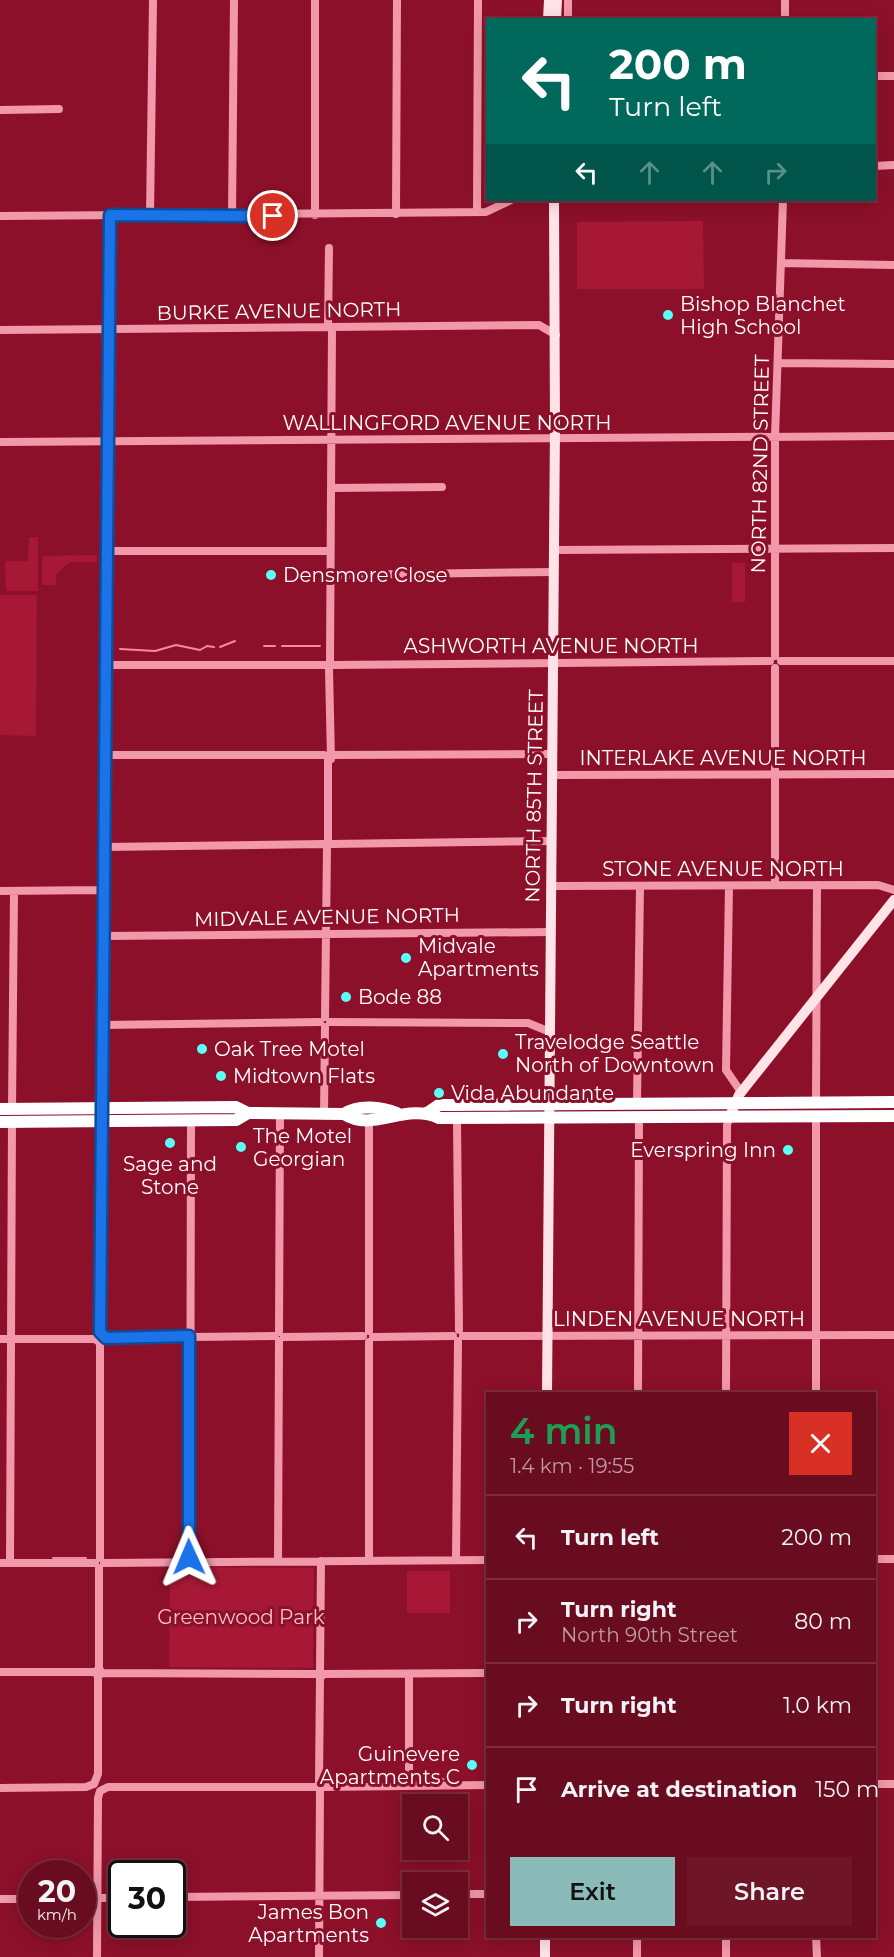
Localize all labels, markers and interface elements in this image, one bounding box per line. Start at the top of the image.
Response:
text: 200 m [609,38,747,90]
icon: left [510,42,588,120]
text: Turn left [609,90,722,123]
icon: left [570,156,603,189]
icon: ahead [633,156,666,189]
icon: ahead [696,156,729,189]
icon: right [759,156,792,189]
pin [247,190,298,241]
icon: arrive [256,199,289,232]
place label: Bishop Blanchet High School [680,292,846,339]
street label: BURKE AVENUE NORTH [156,297,402,325]
marker: Bishop Blanchet High School [661,308,675,322]
street label: NORTH 82ND STREET [746,354,774,574]
street label: WALLINGFORD AVENUE NORTH [282,411,612,435]
place label: Densmore Close [283,563,448,587]
marker: Densmore Close [264,568,278,582]
street label: ASHWORTH AVENUE NORTH [404,634,698,658]
street label: NORTH 85TH STREET [520,689,548,903]
street label: INTERLAKE AVENUE NORTH [580,746,867,770]
street label: STONE AVENUE NORTH [602,857,844,881]
street label: MIDVALE AVENUE NORTH [194,903,460,931]
place label: Midvale Apartments [418,934,539,981]
marker: Midvale Apartments [399,951,413,965]
place label: Bode 88 [358,985,442,1009]
marker: Bode 88 [339,990,353,1004]
place label: Travelodge Seattle North of Downtown [515,1030,715,1077]
place label: Oak Tree Motel [214,1037,365,1061]
marker: Oak Tree Motel [195,1042,209,1056]
marker: Travelodge Seattle North of Downtown [496,1047,510,1061]
place label: Midtown Flats [233,1064,375,1088]
marker: Midtown Flats [214,1069,228,1083]
place label: Vida Abundante [451,1081,614,1105]
marker: Vida Abundante [432,1086,446,1100]
place label: The Motel Georgian [253,1124,352,1171]
marker: Sage and Stone [163,1136,177,1150]
place label: Everspring Inn [630,1138,776,1162]
marker: The Motel Georgian [234,1140,248,1154]
marker: Everspring Inn [781,1143,795,1157]
place label: Sage and Stone [123,1152,217,1199]
street label: LINDEN AVENUE NORTH [553,1307,805,1331]
text: 4 min [510,1409,617,1453]
button: close [789,1412,852,1475]
text: 1.4 km · 19:55 [510,1454,634,1478]
icon: left [510,1521,543,1554]
text: Turn left [561,1524,659,1551]
text: 200 m [781,1524,852,1551]
position arrow [157,1525,221,1589]
text: Turn right [561,1596,676,1623]
park label: Greenwood Park [157,1605,325,1629]
icon: right [510,1605,543,1638]
text: 80 m [794,1608,852,1635]
text: North 90th Street [561,1623,738,1647]
icon: right [510,1689,543,1722]
text: Turn right [561,1692,676,1719]
text: 1.0 km [783,1692,852,1719]
place label: Guinevere Apartments C [320,1742,460,1789]
marker: Guinevere Apartments C [465,1758,479,1772]
icon: arrive [510,1773,543,1806]
text: Arrive at destination [561,1776,797,1803]
text: 150 m [815,1776,879,1803]
map controls [402,1794,468,1938]
button: search [402,1794,468,1860]
button: Exit [510,1857,675,1926]
button: Share [687,1857,852,1926]
speed limit sign: 30 [108,1860,186,1938]
button: layers [402,1872,468,1938]
text: 20 [38,1873,76,1910]
place label: James Bon Apartments [248,1900,369,1947]
text: km/h [37,1905,77,1924]
marker: James Bon Apartments [374,1916,388,1930]

